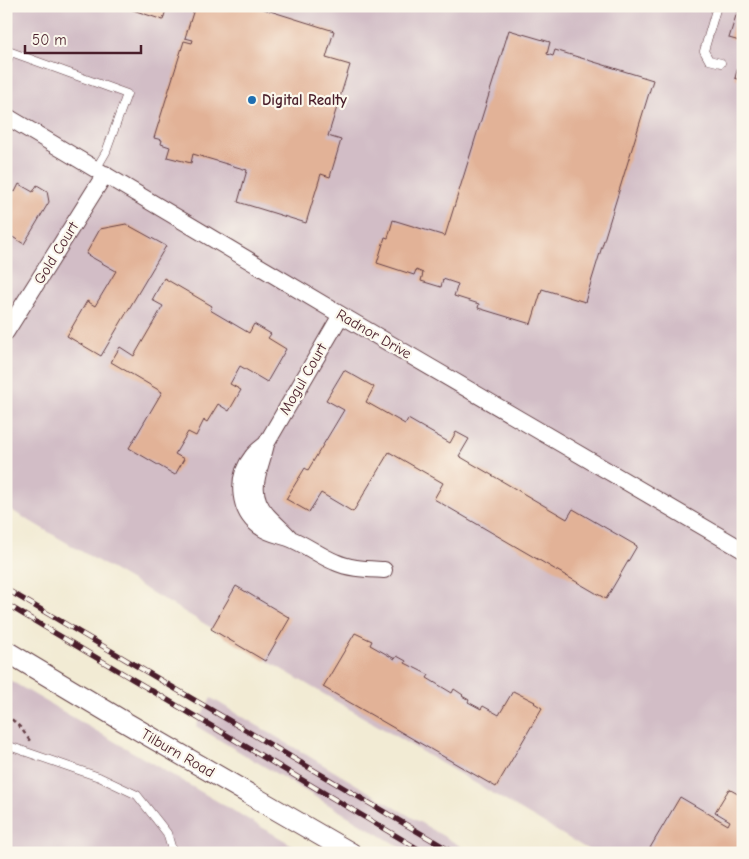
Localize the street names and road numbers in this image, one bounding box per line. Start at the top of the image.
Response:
street label: Gold Court [30,218,83,287]
street label: Radnor Drive [333,305,415,363]
street label: Mogul Court [275,339,331,418]
street label: Tilburn Road [138,725,218,781]

